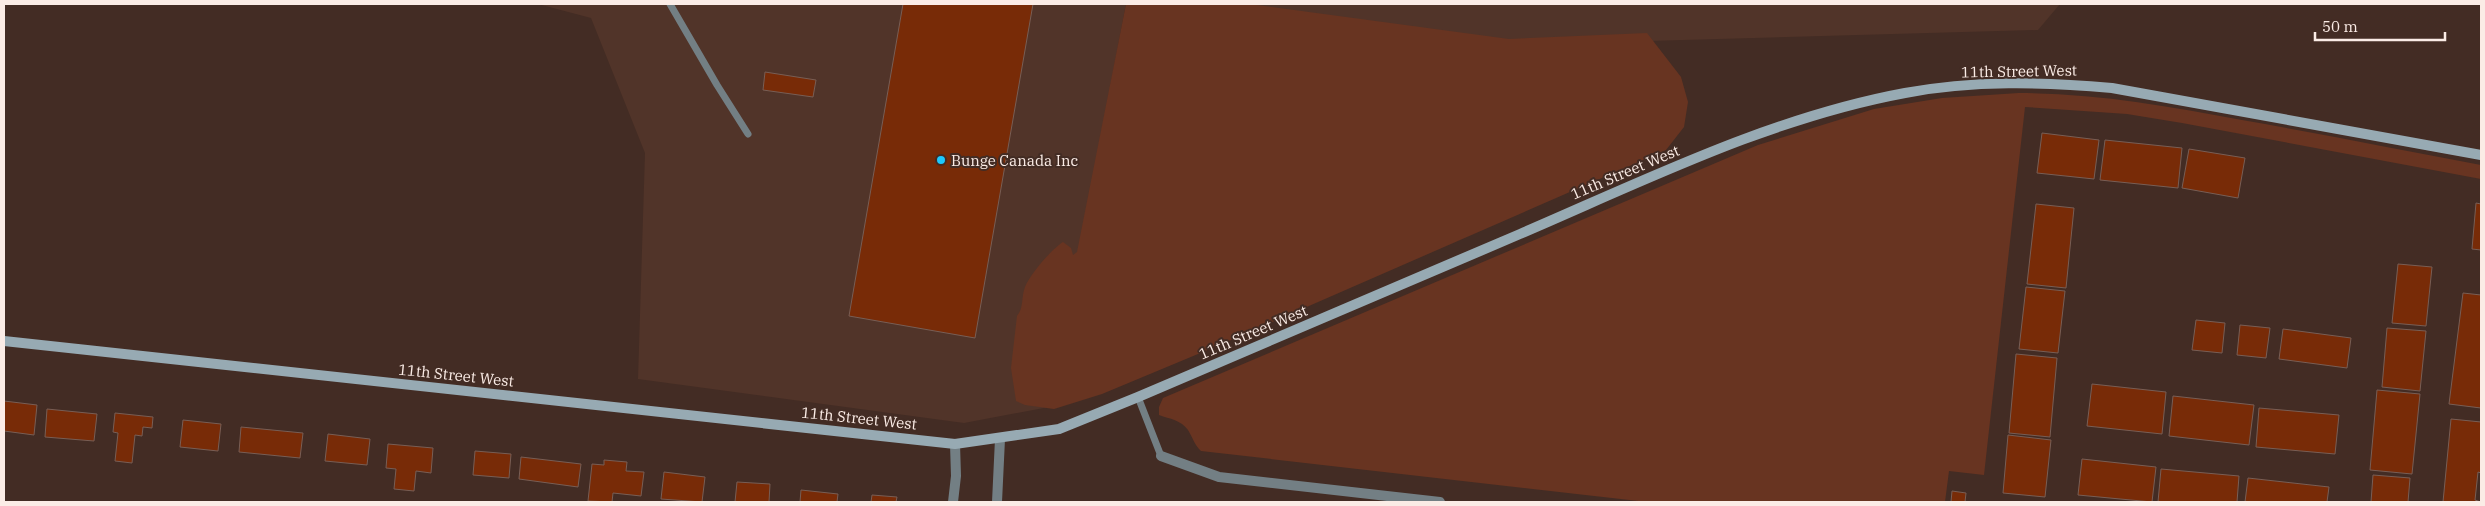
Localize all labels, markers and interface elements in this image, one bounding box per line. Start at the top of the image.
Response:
scale bar [2315,10,2445,42]
text: 50 m [2322,17,2358,36]
street label: 11th Street West [1961,60,2077,82]
street label: 11th Street West [1568,141,1682,203]
place label: Bunge Canada Inc [951,151,1078,170]
marker: Bunge Canada Inc [935,154,947,166]
street label: 11th Street West [1196,301,1310,363]
street label: 11th Street West [397,359,515,391]
street label: 11th Street West [800,402,918,434]

